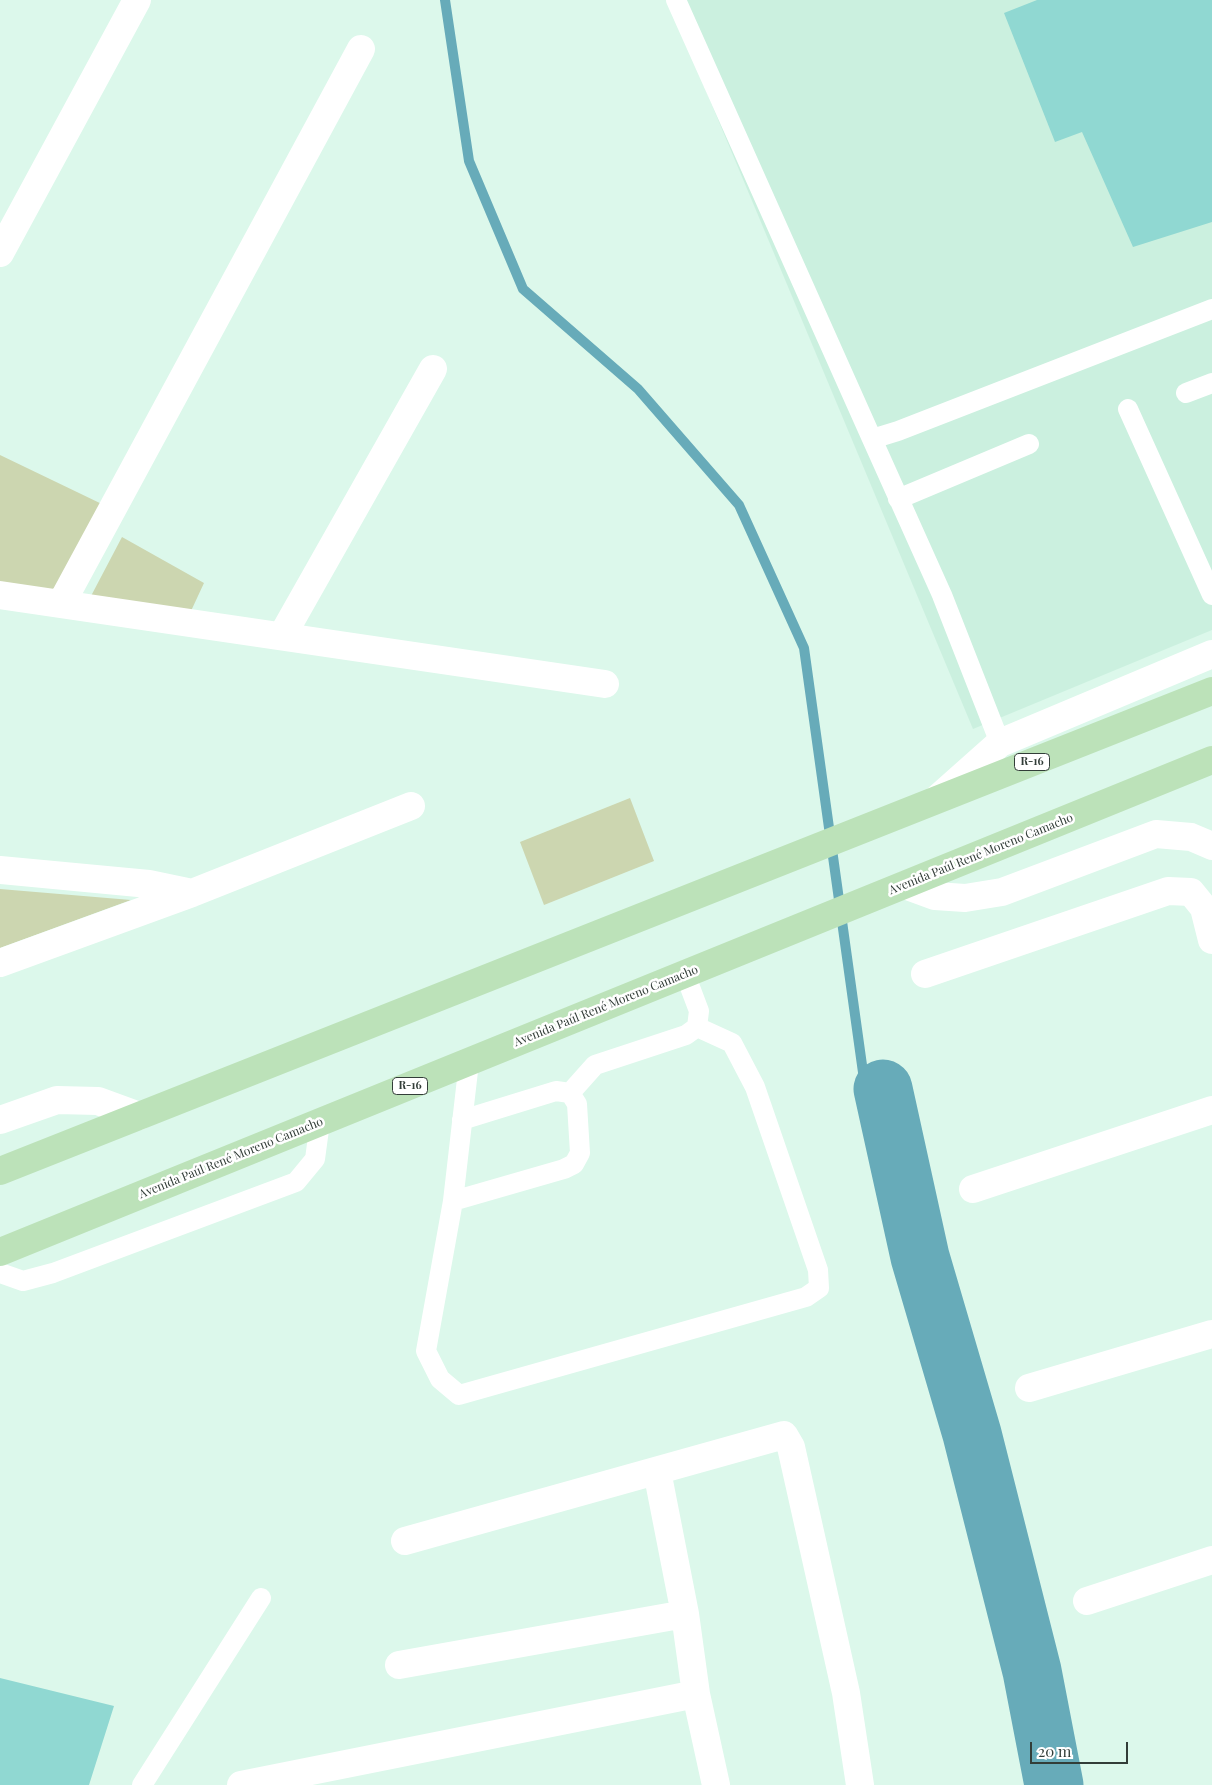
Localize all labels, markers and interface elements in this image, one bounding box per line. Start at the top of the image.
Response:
road number: R-16 [1014,754,1050,770]
street label: Avenida Paúl René Moreno Camacho [887,810,1075,898]
street label: Avenida Paúl René Moreno Camacho [512,962,700,1050]
road number: R-16 [392,1078,428,1094]
street label: Avenida Paúl René Moreno Camacho [137,1114,325,1202]
scale bar [1032,1732,1130,1764]
text: 20 m [1038,1741,1071,1761]

